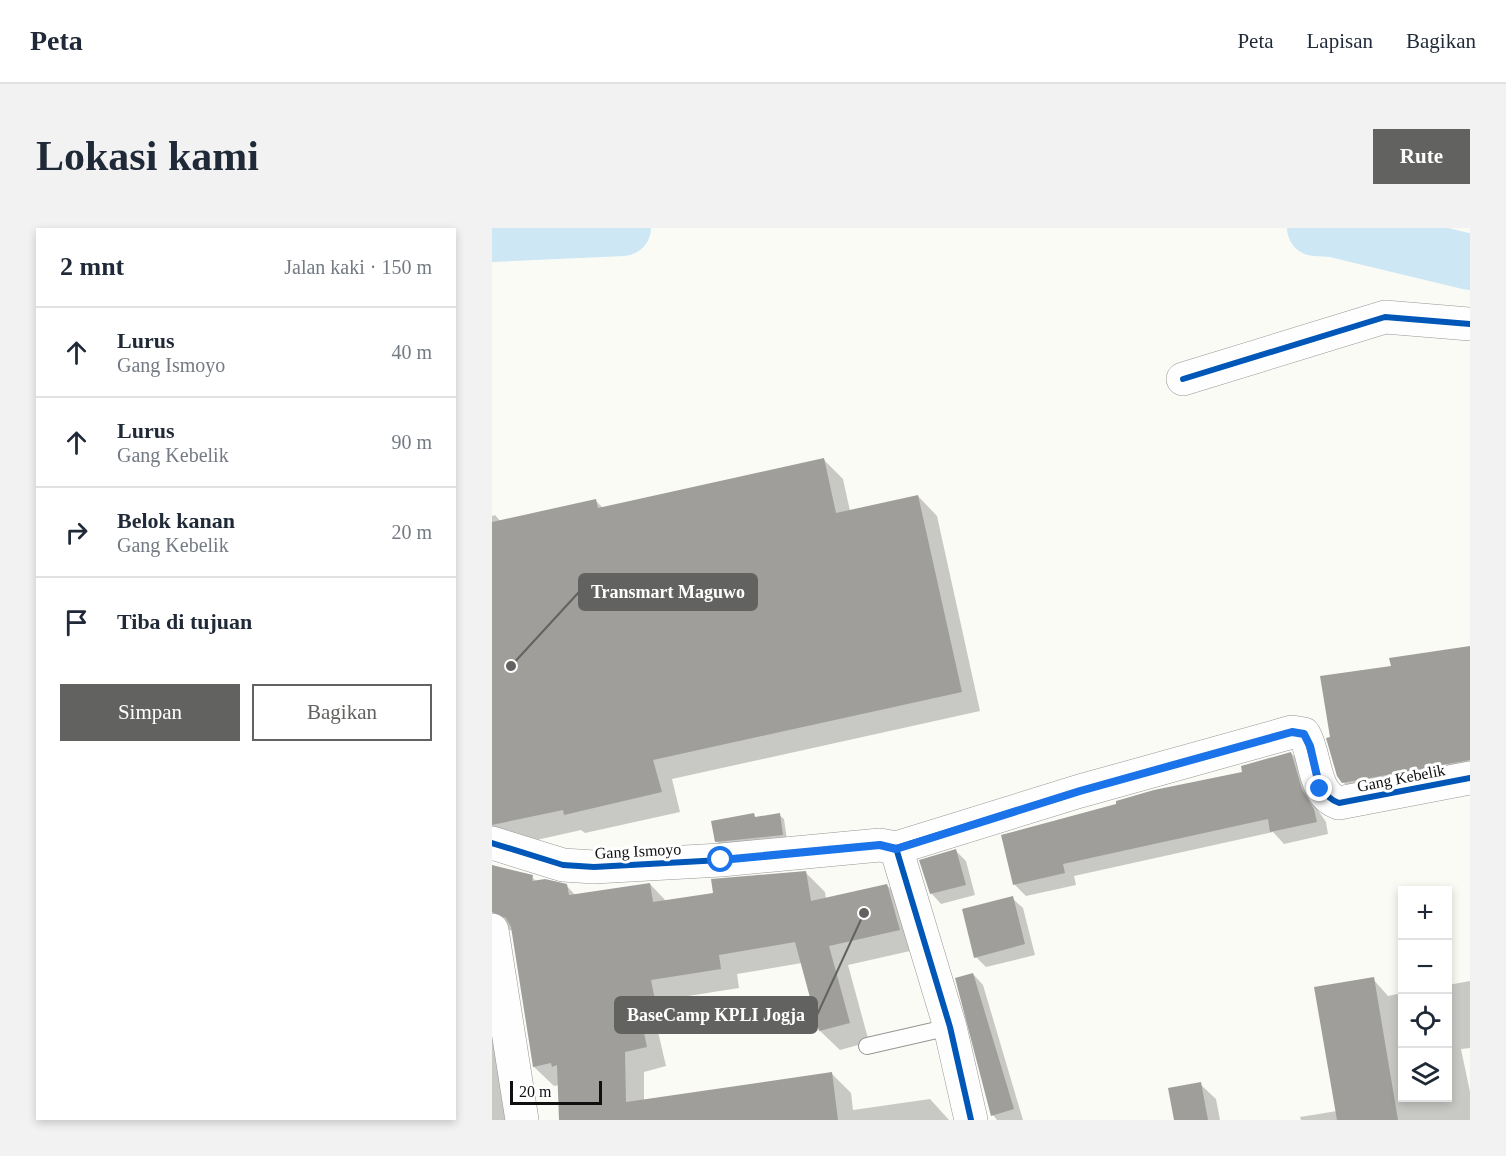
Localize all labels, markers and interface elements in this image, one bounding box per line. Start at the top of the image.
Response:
text: Peta [30,25,83,56]
text: Peta [1237,29,1274,53]
text: Lapisan [1307,29,1373,53]
text: Bagikan [1406,29,1476,53]
button: Rute [1373,129,1470,184]
text: Lokasi kami [36,133,259,179]
text: 2 mnt [60,252,124,281]
text: Jalan kaki · 150 m [284,256,432,278]
text: Lurus [117,328,174,353]
icon: ahead [60,336,93,369]
text: 40 m [391,341,432,363]
text: Gang Ismoyo [117,354,225,376]
text: Lurus [117,418,174,443]
icon: ahead [60,426,93,459]
text: 90 m [391,431,432,453]
text: Gang Kebelik [117,444,229,466]
text: Belok kanan [117,508,235,533]
icon: right [60,516,93,549]
text: 20 m [391,521,432,543]
text: Gang Kebelik [117,534,229,556]
callout: Transmart Maguwo [579,574,757,610]
text: Transmart Maguwo [591,582,745,602]
icon: arrive [60,606,93,639]
text: Tiba di tujuan [117,609,252,634]
button: Simpan [60,684,240,741]
button: Bagikan [252,684,432,741]
street label: Gang Kebelik [1356,761,1447,796]
route end [1306,775,1332,801]
street label: Gang Ismoyo [594,840,682,863]
route start [707,846,733,872]
map controls [1398,886,1452,1102]
button: + [1398,886,1452,940]
button: − [1398,940,1452,994]
button: locate [1398,994,1452,1048]
callout: BaseCamp KPLI Jogja [615,997,817,1033]
text: BaseCamp KPLI Jogja [627,1005,805,1025]
button: layers [1398,1048,1452,1102]
scale bar [510,1078,602,1106]
text: 20 m [519,1083,551,1100]

